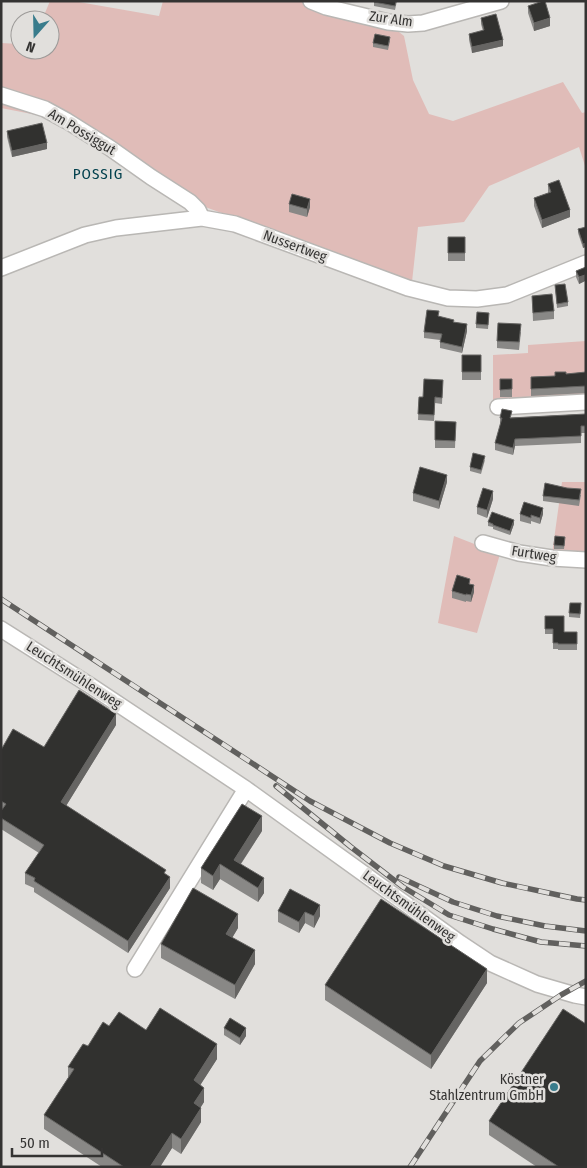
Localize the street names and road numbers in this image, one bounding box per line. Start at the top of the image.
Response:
street label: Zur Alm [368,8,414,30]
street label: Am Possiggut [45,105,119,159]
street label: Nussertweg [261,227,330,266]
street label: Furtweg [510,542,558,566]
street label: Leuchtsmühlenweg [23,638,125,712]
street label: Leuchtsmühlenweg [359,867,459,945]

